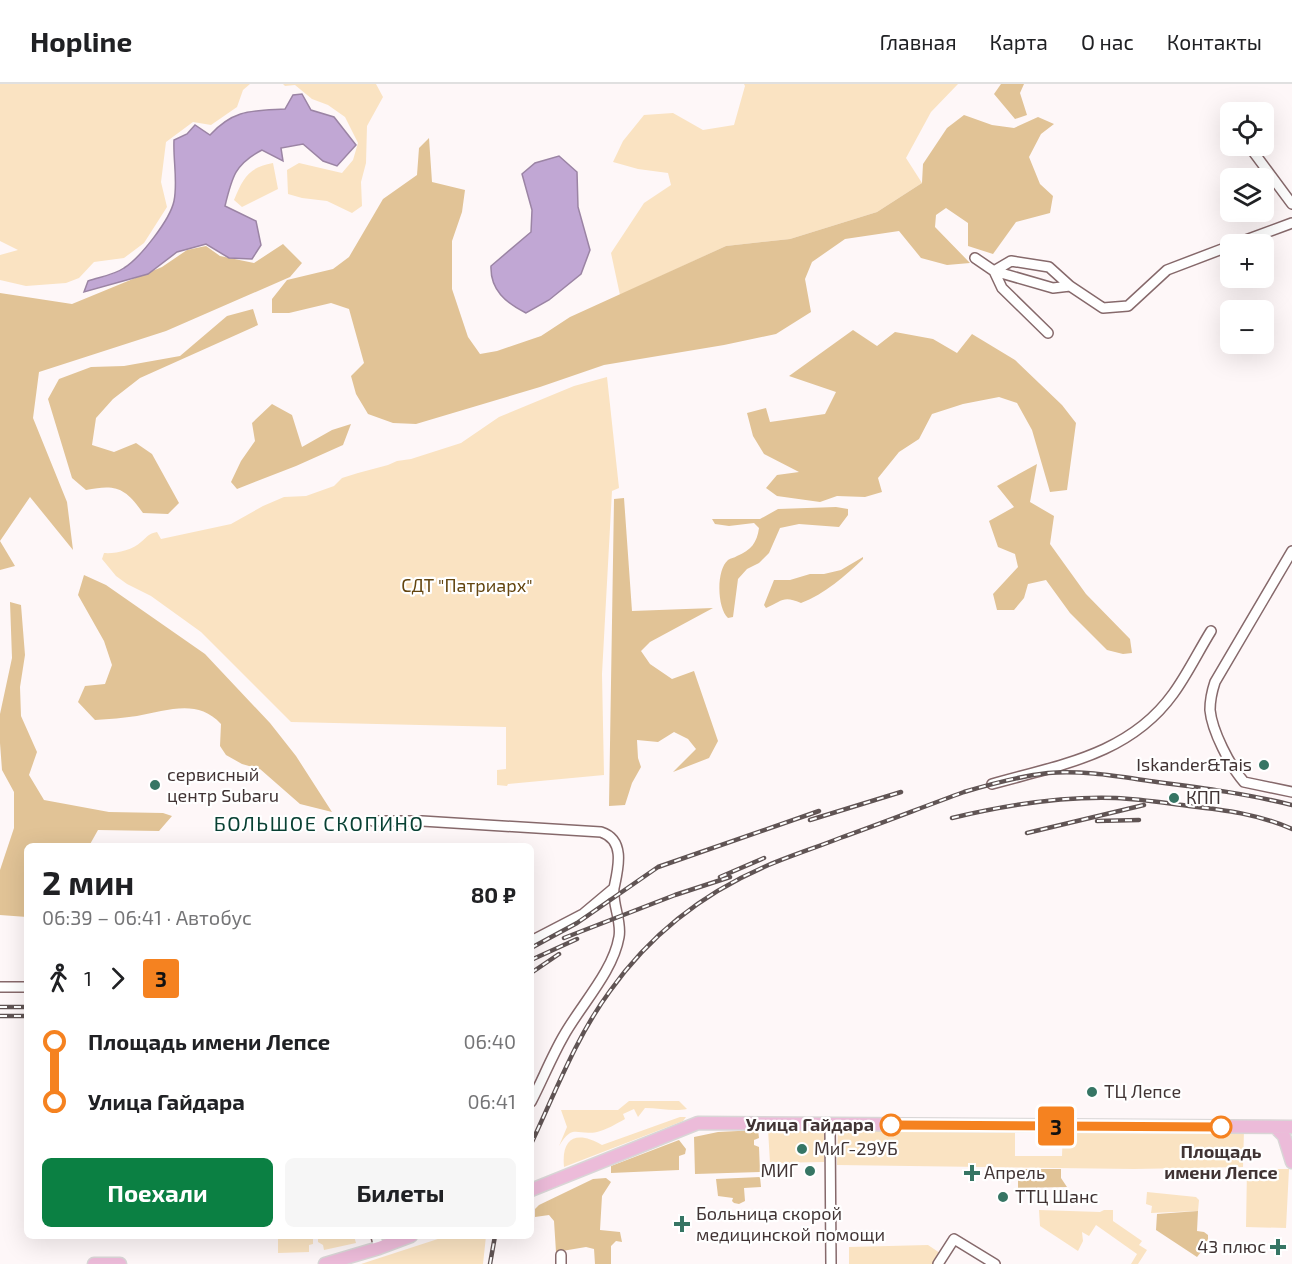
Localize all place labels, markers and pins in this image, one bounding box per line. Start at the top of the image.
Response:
place label: Iskander&Tais [1136,753,1252,775]
marker: Iskander&Tais [1257,758,1271,772]
place label: сервисный центр Subaru [167,763,279,806]
marker: сервисный центр Subaru [148,778,162,792]
place label: КПП [1186,786,1221,808]
marker: КПП [1167,791,1181,805]
place label: ТЦ Лепсе [1104,1080,1181,1102]
marker: ТЦ Лепсе [1085,1085,1099,1099]
place label: Улица Гайдара [746,1113,874,1135]
marker: Улица Гайдара [880,1114,902,1136]
marker: Площадь имени Лепсе [1210,1116,1232,1138]
place label: МиГ-29УБ [814,1137,898,1159]
place label: Площадь имени Лепсе [1164,1140,1278,1183]
marker: МиГ-29УБ [795,1142,809,1156]
place label: МИГ [760,1159,798,1181]
place label: Апрель [984,1161,1045,1183]
marker: МИГ [803,1164,817,1178]
marker: Апрель [965,1166,979,1180]
place label: ТТЦ Шанс [1015,1185,1099,1207]
marker: ТТЦ Шанс [996,1190,1010,1204]
place label: Больница скорой медицинской помощи [696,1202,885,1245]
marker: Больница скорой медицинской помощи [673,1215,691,1233]
place label: 43 плюс [1197,1235,1266,1257]
marker: 43 плюс [1271,1240,1285,1254]

